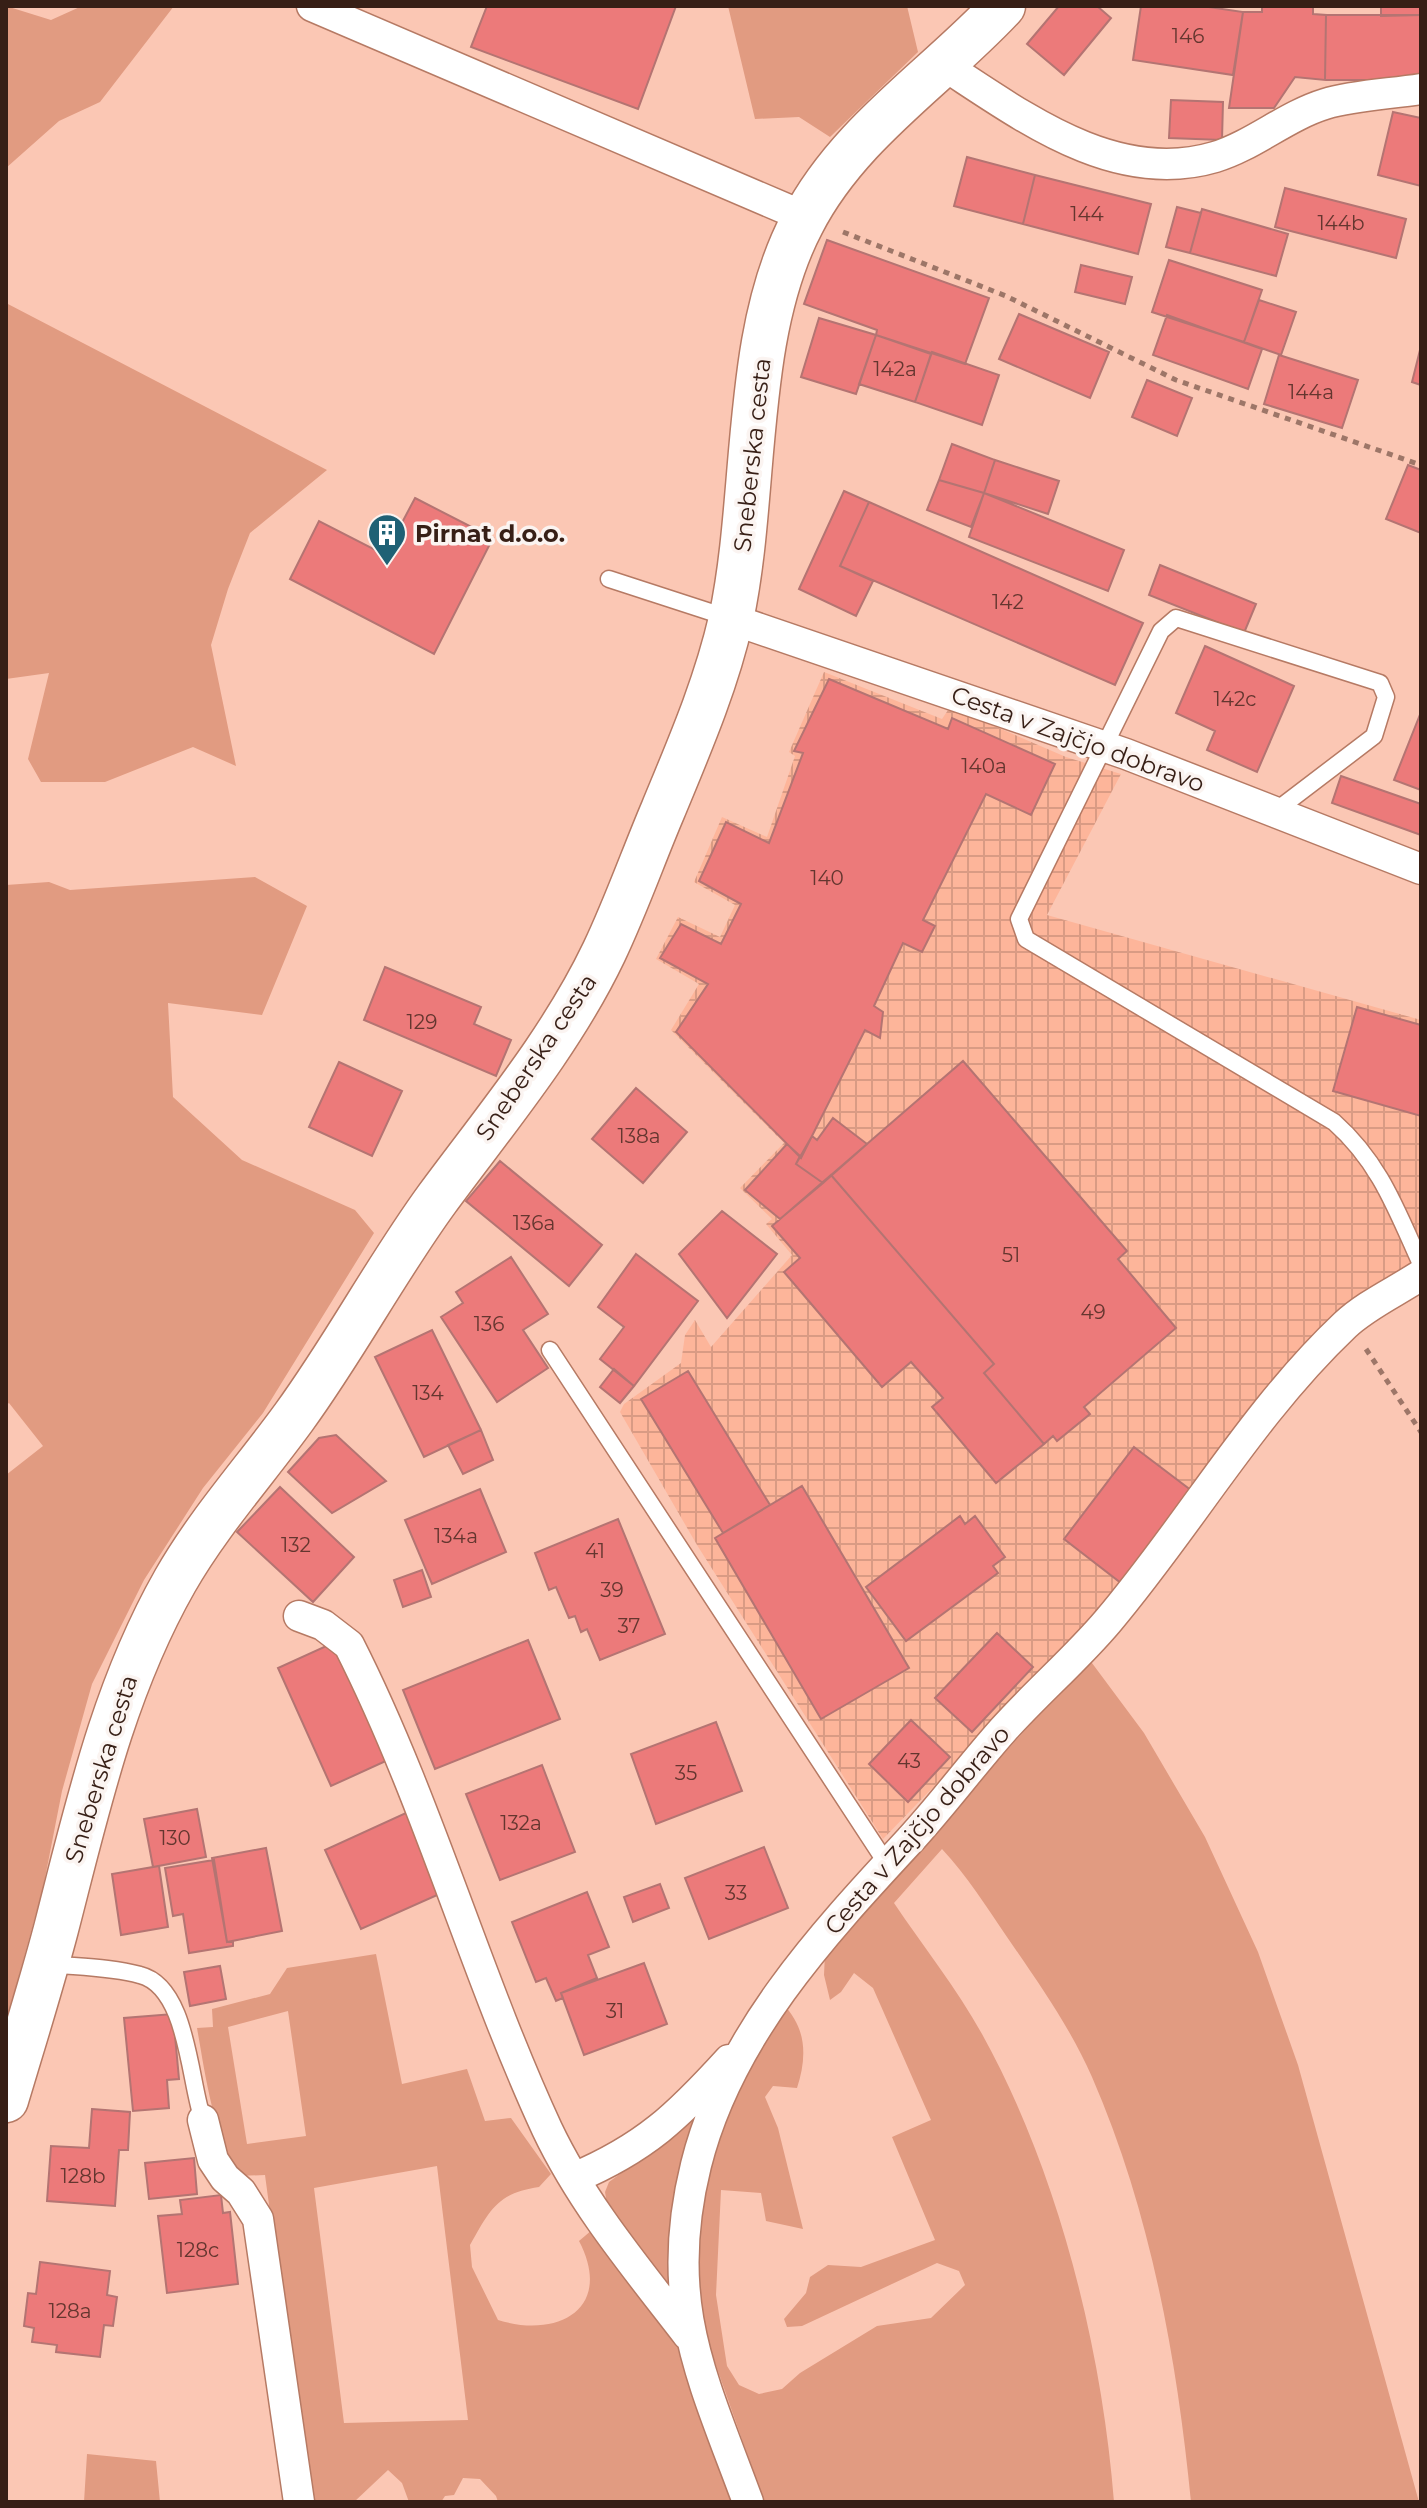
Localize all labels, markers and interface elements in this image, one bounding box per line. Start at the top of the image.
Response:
house number: 146 [1172,24,1204,48]
house number: 144 [1070,202,1104,226]
house number: 144b [1317,211,1365,235]
street label: Sneberska cesta [727,357,777,553]
house number: 142a [873,357,917,381]
house number: 144a [1288,380,1334,404]
building icon: Pirnat d.o.o. [366,512,408,567]
place label: Pirnat d.o.o. [415,519,565,548]
house number: 142 [992,590,1024,614]
street label: Cesta v Zajčjo dobravo [947,680,1209,798]
house number: 142c [1214,687,1256,711]
house number: 140a [961,754,1007,778]
house number: 140 [810,866,844,890]
street label: Sneberska cesta [469,968,603,1146]
house number: 129 [407,1010,437,1034]
house number: 138a [617,1124,661,1148]
house number: 136a [513,1211,555,1235]
house number: 51 [1002,1243,1020,1267]
house number: 49 [1080,1300,1106,1324]
house number: 136 [474,1312,504,1336]
house number: 134 [412,1381,444,1405]
house number: 134a [434,1524,478,1548]
house number: 132 [281,1533,311,1557]
house number: 41 [585,1539,605,1563]
house number: 39 [600,1578,624,1602]
house number: 37 [618,1614,640,1638]
street label: Sneberska cesta [59,1672,143,1866]
street label: Cesta v Zajčjo dobravo [818,1720,1016,1940]
house number: 43 [897,1749,921,1773]
house number: 35 [675,1761,697,1785]
house number: 132a [500,1811,542,1835]
house number: 130 [159,1826,191,1850]
house number: 33 [725,1881,747,1905]
house number: 31 [606,1999,624,2023]
house number: 128b [61,2164,105,2188]
house number: 128c [177,2238,219,2262]
house number: 128a [48,2299,92,2323]

